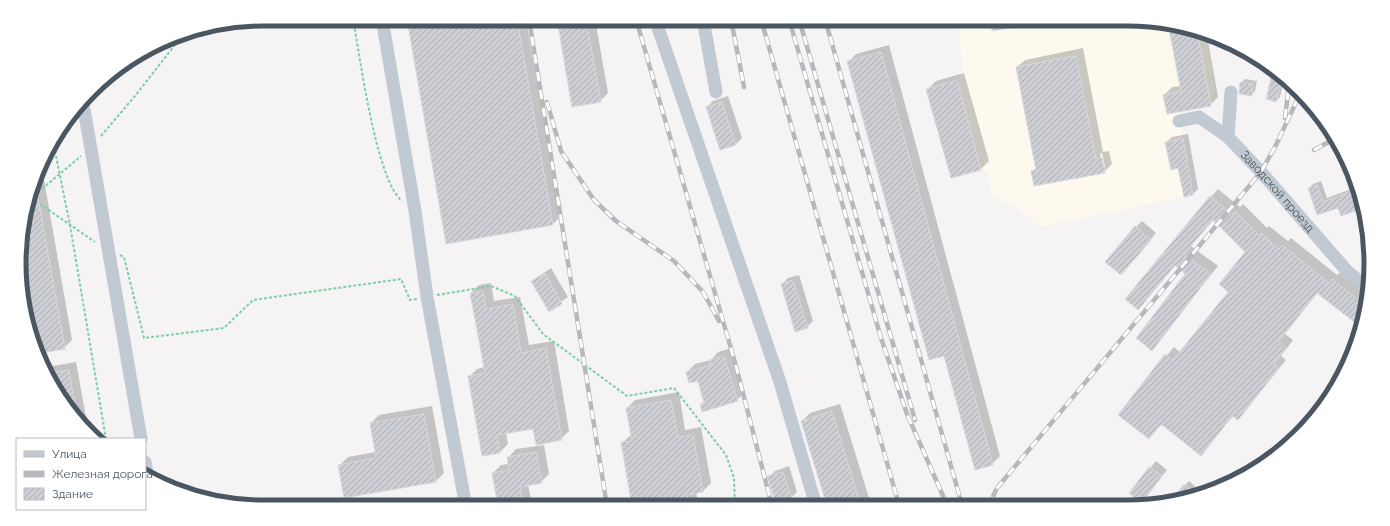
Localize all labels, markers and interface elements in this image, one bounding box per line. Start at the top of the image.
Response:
street label: Заводской проезд [1237,148,1317,235]
legend [16,438,146,510]
text: Улица [52,447,87,461]
text: Железная дорога [52,467,153,481]
text: Здание [52,487,93,501]

